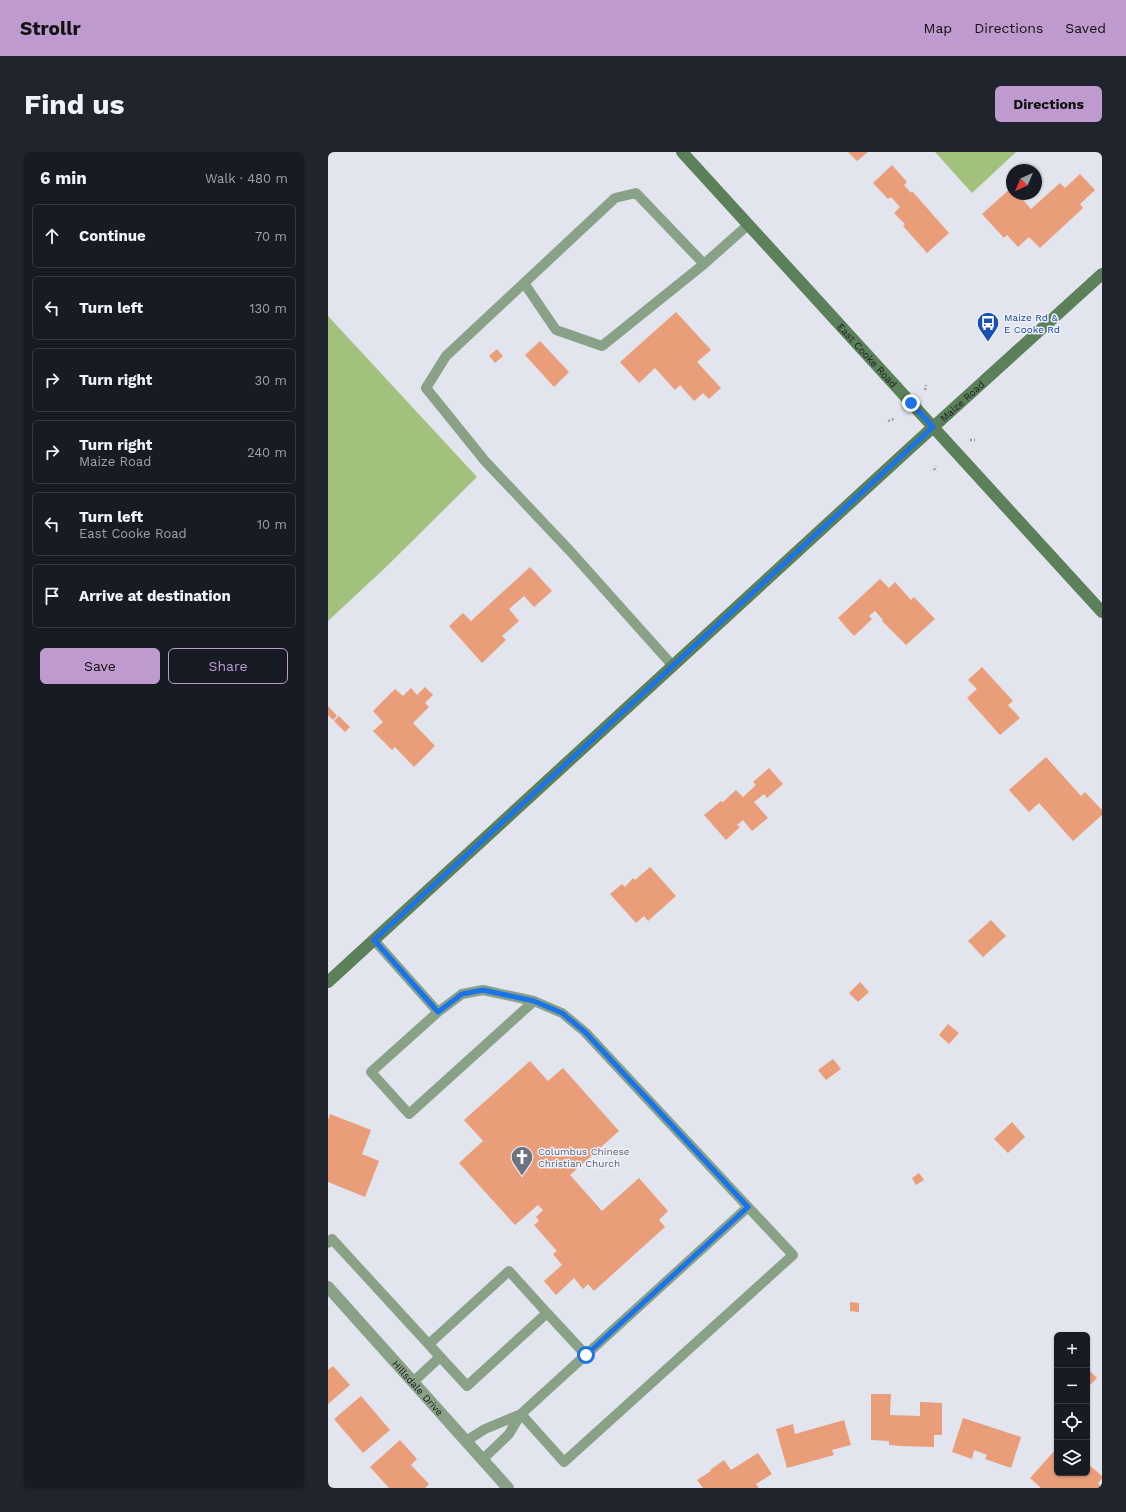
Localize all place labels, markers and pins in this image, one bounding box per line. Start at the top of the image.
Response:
bus stop icon: Maize Rd & E Cooke Rd [975,310,1001,343]
place label: Maize Rd & E Cooke Rd [1004,312,1060,335]
church icon: Columbus Chinese Christian Church [509,1144,535,1177]
place label: Columbus Chinese Christian Church [538,1146,630,1169]

